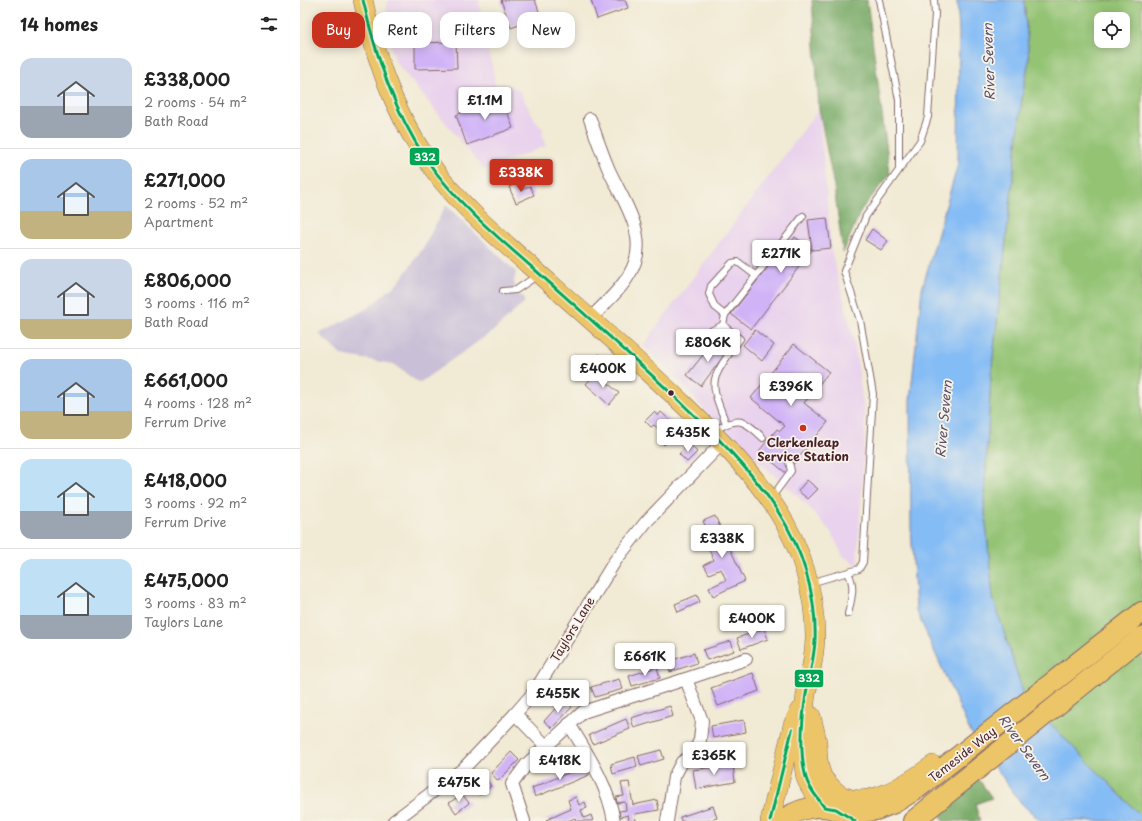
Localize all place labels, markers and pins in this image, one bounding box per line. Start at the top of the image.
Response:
pin: £1.1M [457,87,513,121]
pin: £338K [493,159,549,193]
pin: £271K [753,240,809,274]
pin: £806K [680,329,736,363]
pin: £400K [575,355,631,389]
pin: £396K [763,373,819,407]
unlabelled marker [666,388,676,398]
pin: £435K [660,419,716,453]
marker: Clerkenleap Service Station [798,423,808,433]
place label: Clerkenleap Service Station [757,433,849,465]
pin: £338K [694,525,750,559]
pin: £400K [724,605,780,639]
pin: £661K [617,643,673,677]
pin: £455K [530,680,586,714]
pin: £365K [686,742,742,776]
pin: £418K [532,747,588,781]
pin: £475K [431,769,487,803]

